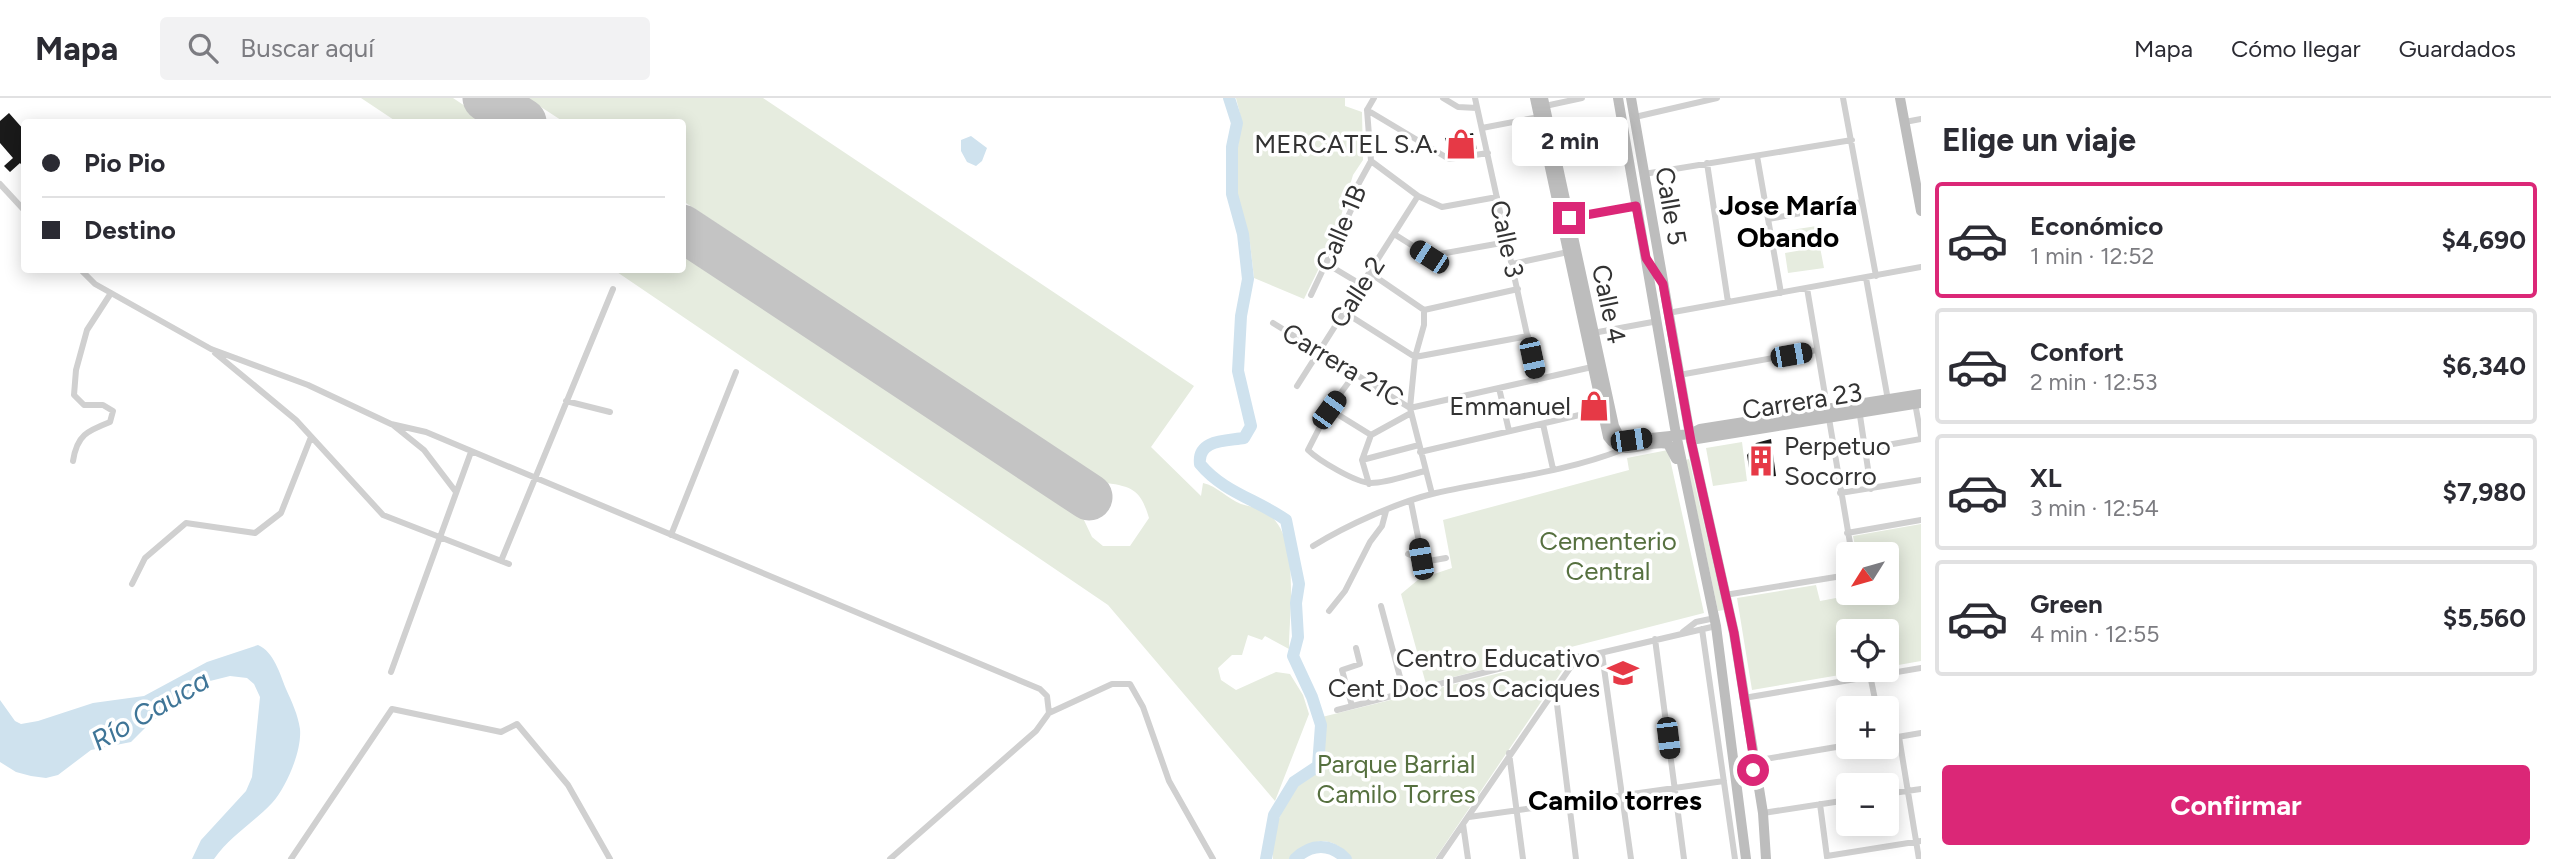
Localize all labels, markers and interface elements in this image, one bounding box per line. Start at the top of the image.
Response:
search box [160,17,650,80]
text: Mapa [35,29,118,68]
icon: search [184,29,222,67]
text: Buscar aquí [240,32,374,64]
text: Mapa [2134,34,2193,63]
text: Cómo llegar [2231,34,2361,63]
text: Guardados [2399,34,2516,63]
callout: 2 min [1511,116,1627,166]
text: Elige un viaje [1942,121,2136,159]
shop icon: MERCATEL S.A. [1444,127,1478,161]
text: 2 min [1541,127,1599,155]
place label: MERCATEL S.A. [1254,128,1438,160]
text: Pio Pio [84,147,165,179]
street label: Calle 5 [1648,164,1694,248]
street label: Calle 1B [1309,180,1373,276]
district label: Jose María Obando [1719,188,1857,254]
street label: Calle 3 [1483,197,1531,281]
route end [1553,202,1585,234]
icon: car [1946,209,2009,272]
text: Económico [2030,210,2163,242]
text: Destino [84,214,176,246]
text: $4,690 [2441,224,2526,256]
car [1406,237,1453,277]
text: 1 min · 12:52 [2030,242,2154,270]
street label: Calle 2 [1322,250,1392,334]
street label: Calle 4 [1585,261,1633,347]
street label: Carrera 21C [1276,316,1410,414]
car [1518,335,1547,381]
icon: car [1946,335,2009,398]
text: Confort [2030,336,2124,368]
car [1769,341,1814,369]
text: $6,340 [2442,350,2526,382]
text: 2 min · 12:53 [2030,368,2157,396]
street label: Carrera 23 [1740,376,1864,426]
car [1309,387,1350,433]
shop icon: Emmanuel [1577,389,1611,423]
place label: Emmanuel [1449,390,1571,422]
car [1609,427,1654,453]
place label: Perpetuo Socorro [1784,430,1891,492]
building icon: Perpetuo Socorro [1744,444,1778,478]
icon: car [1946,461,2009,524]
text: XL [2030,462,2062,494]
text: $7,980 [2443,476,2526,508]
text: 3 min · 12:54 [2030,494,2159,522]
park label: Cementerio Central [1539,525,1677,587]
car [1408,536,1435,582]
north arrow [1836,542,1899,606]
map controls [1836,542,1899,836]
icon: car [1946,587,2009,650]
text: Green [2030,588,2103,620]
text: $5,560 [2443,602,2526,634]
button: locate [1836,619,1899,682]
text: 4 min · 12:55 [2030,620,2160,648]
place label: Centro Educativo Cent Doc Los Caciques [1328,642,1600,704]
school or university icon: Centro Educativo Cent Doc Los Caciques [1606,656,1640,690]
water label: Río Cauca [85,662,215,758]
button: + [1836,696,1899,759]
car [1656,716,1681,760]
park label: Parque Barrial Camilo Torres [1316,748,1476,810]
route start [1737,754,1769,786]
button: Confirmar [1942,765,2530,845]
button: − [1836,773,1899,836]
district label: Camilo torres [1528,783,1702,817]

